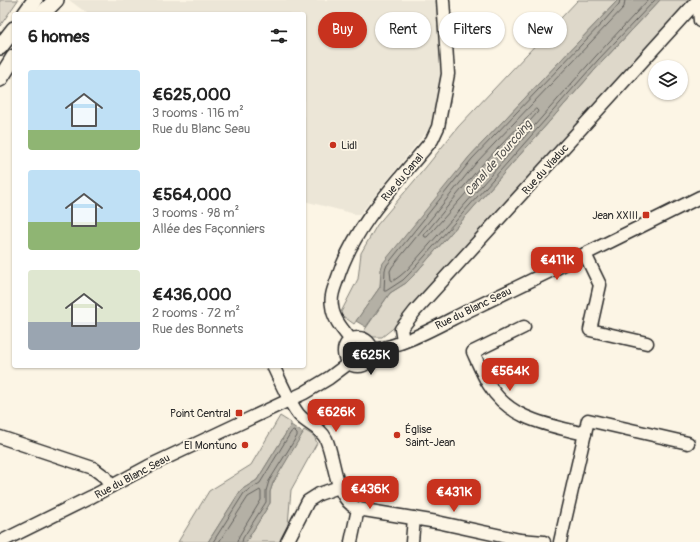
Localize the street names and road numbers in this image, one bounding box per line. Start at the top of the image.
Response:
street label: Rue du Viaduc [519,141,572,197]
street label: Rue du Canal [379,151,426,204]
street label: Rue du Blanc Seau [433,284,513,333]
street label: Rue du Blanc Seau [92,451,172,502]

